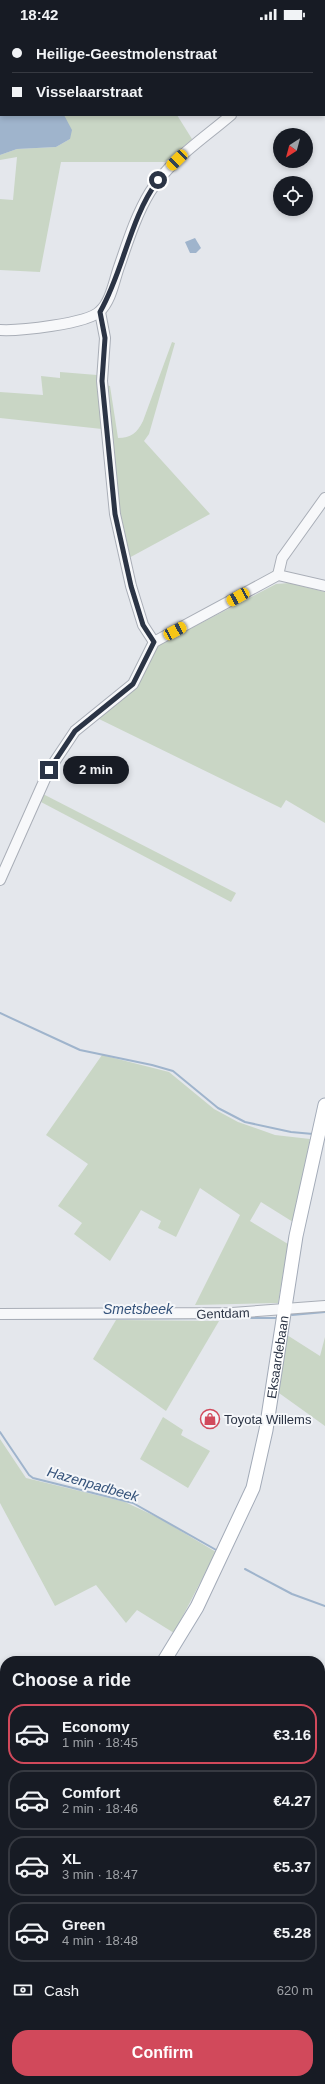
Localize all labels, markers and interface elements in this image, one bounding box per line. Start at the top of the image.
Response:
text: 18:42 [20,6,58,23]
text: Heilige-Geestmolenstraat [36,45,217,62]
text: Visselaarstraat [36,83,142,100]
north arrow [273,128,313,168]
map controls [273,128,313,216]
car [164,147,190,173]
route start [149,171,167,189]
button: locate [273,176,313,216]
car [225,586,251,608]
car [162,620,188,642]
callout: 2 min [63,756,129,784]
route end [40,761,58,779]
text: 2 min [79,762,113,777]
water label: Smetsbeek [103,1301,174,1317]
street label: Gentdam [196,1305,250,1322]
street label: Eksaardebaan [264,1315,292,1400]
shop icon: Toyota Willems [199,1408,221,1430]
place label: Toyota Willems [224,1412,312,1427]
water label: Hazenpadbeek [46,1463,141,1505]
text: Choose a ride [12,1670,131,1690]
icon: car [14,1716,50,1752]
text: Economy [62,1718,130,1735]
text: €3.16 [273,1726,311,1743]
text: 1 min · 18:45 [62,1735,138,1750]
icon: car [14,1782,50,1818]
text: Comfort [62,1784,120,1801]
text: €4.27 [273,1792,311,1809]
text: 2 min · 18:46 [62,1801,138,1816]
icon: car [14,1848,50,1884]
text: XL [62,1850,81,1867]
text: €5.37 [273,1858,311,1875]
text: 3 min · 18:47 [62,1867,138,1882]
icon: car [14,1914,50,1950]
text: Green [62,1916,105,1933]
text: €5.28 [273,1924,311,1941]
text: 4 min · 18:48 [62,1933,138,1948]
icon: cash [12,1979,34,2001]
text: Cash [44,1982,79,1999]
text: 620 m [277,1983,313,1998]
button: Confirm [12,2030,313,2076]

